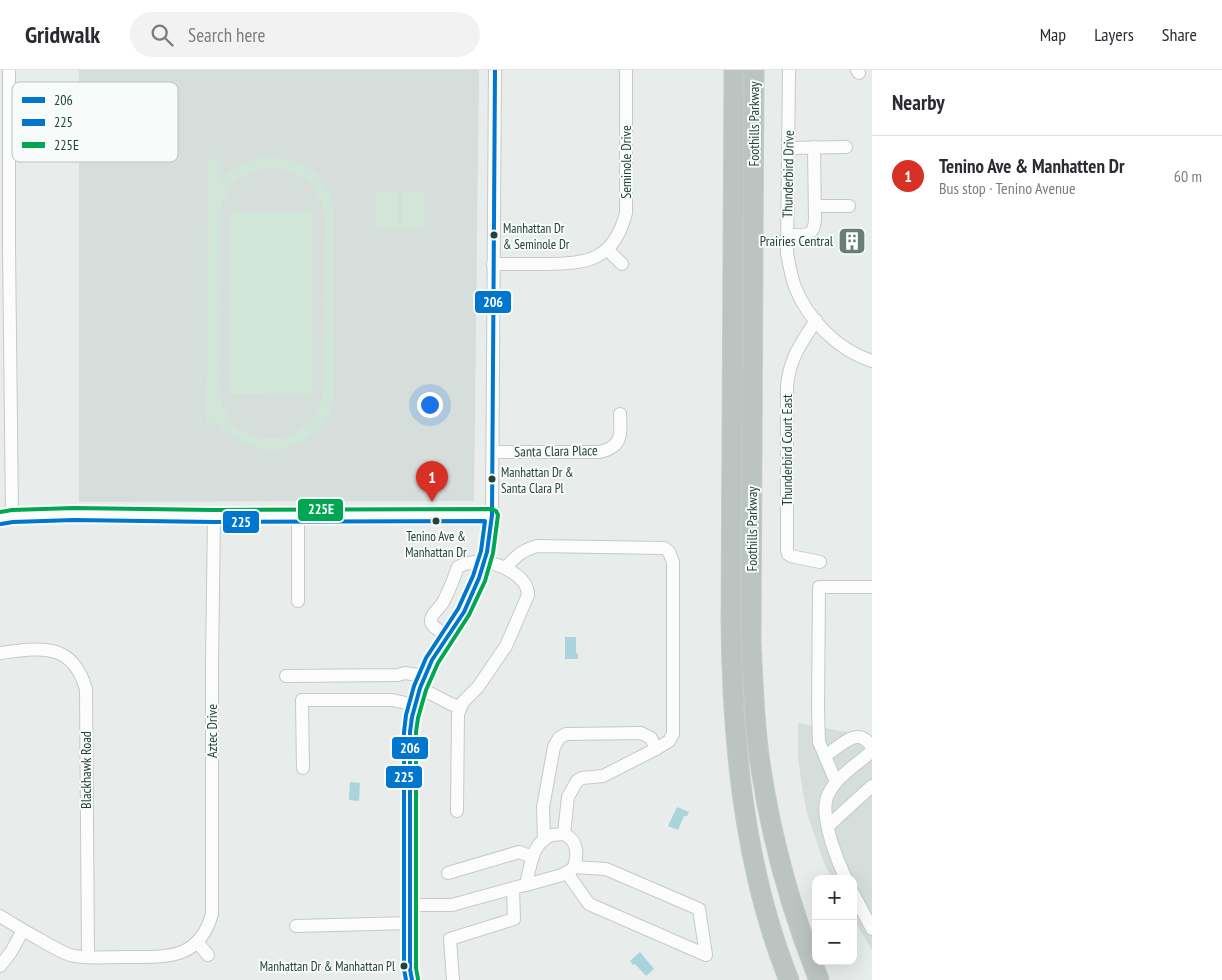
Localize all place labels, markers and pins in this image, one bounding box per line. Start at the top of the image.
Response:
place label: Manhattan Dr & Seminole Dr [503,220,570,253]
building icon: Prairies Central [837,226,867,256]
marker: Manhattan Dr & Seminole Dr [489,230,499,240]
place label: Prairies Central [760,232,834,250]
pin: 1 [416,461,448,502]
place label: Manhattan Dr & Santa Clara Pl [501,464,574,497]
marker: Manhattan Dr & Santa Clara Pl [487,474,497,484]
marker: Tenino Ave & Manhattan Dr [431,516,441,526]
place label: Tenino Ave & Manhattan Dr [405,528,467,561]
place label: Manhattan Dr & Manhattan Pl [260,958,395,975]
marker: Manhattan Dr & Manhattan Pl [399,961,409,971]

